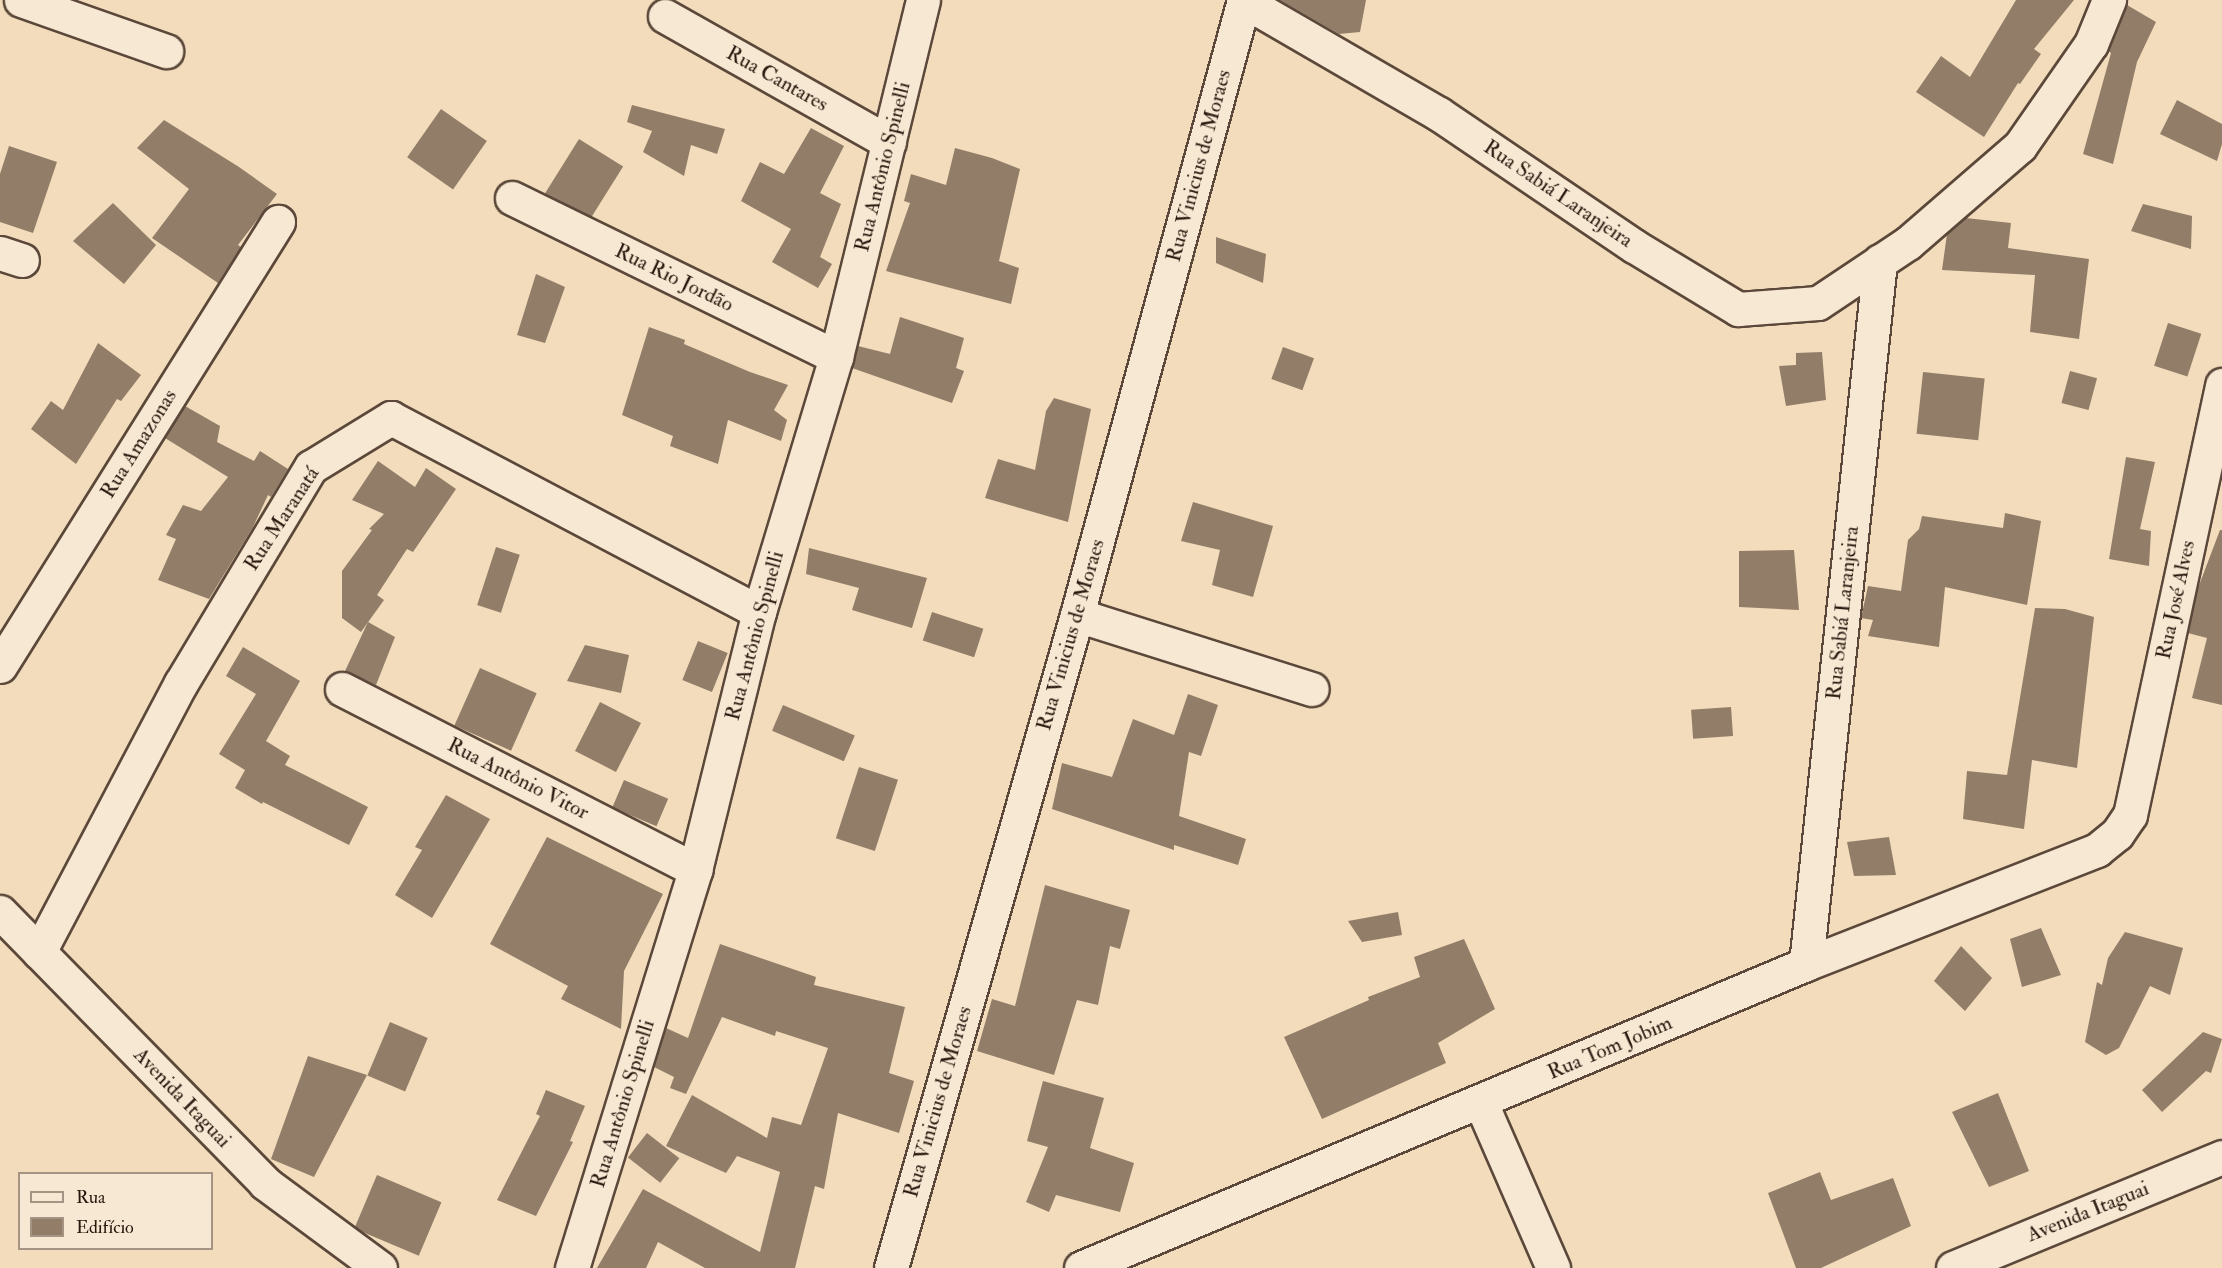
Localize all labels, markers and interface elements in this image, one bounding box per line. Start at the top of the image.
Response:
street label: Rua Cantares [722,41,832,117]
street label: Rua Vinicius de Moraes [1161,67,1237,265]
street label: Rua Antônio Spinelli [850,79,916,255]
street label: Rua Sabiá Laranjeira [1479,135,1637,253]
street label: Rua Rio Jordão [611,238,737,318]
street label: Rua Amazonas [95,385,183,503]
street label: Rua Maranatá [239,462,325,576]
street label: Rua Sabiá Laranjeira [1821,525,1865,701]
street label: Rua Vinicius de Moraes [1032,536,1110,734]
street label: Rua José Alves [2151,538,2201,662]
street label: Rua Antônio Spinelli [720,549,790,723]
street label: Rua Antônio Vitor [443,733,593,825]
street label: Rua Vinicius de Moraes [899,1003,977,1201]
street label: Rua Tom Jobim [1544,1010,1676,1086]
street label: Rua Antônio Spinelli [585,1017,661,1191]
street label: Avenida Itaguai [128,1043,236,1153]
legend [18,1172,213,1250]
street label: Avenida Itaguai [2023,1176,2153,1248]
text: Rua [76,1186,105,1209]
text: Edifício [76,1216,134,1239]

